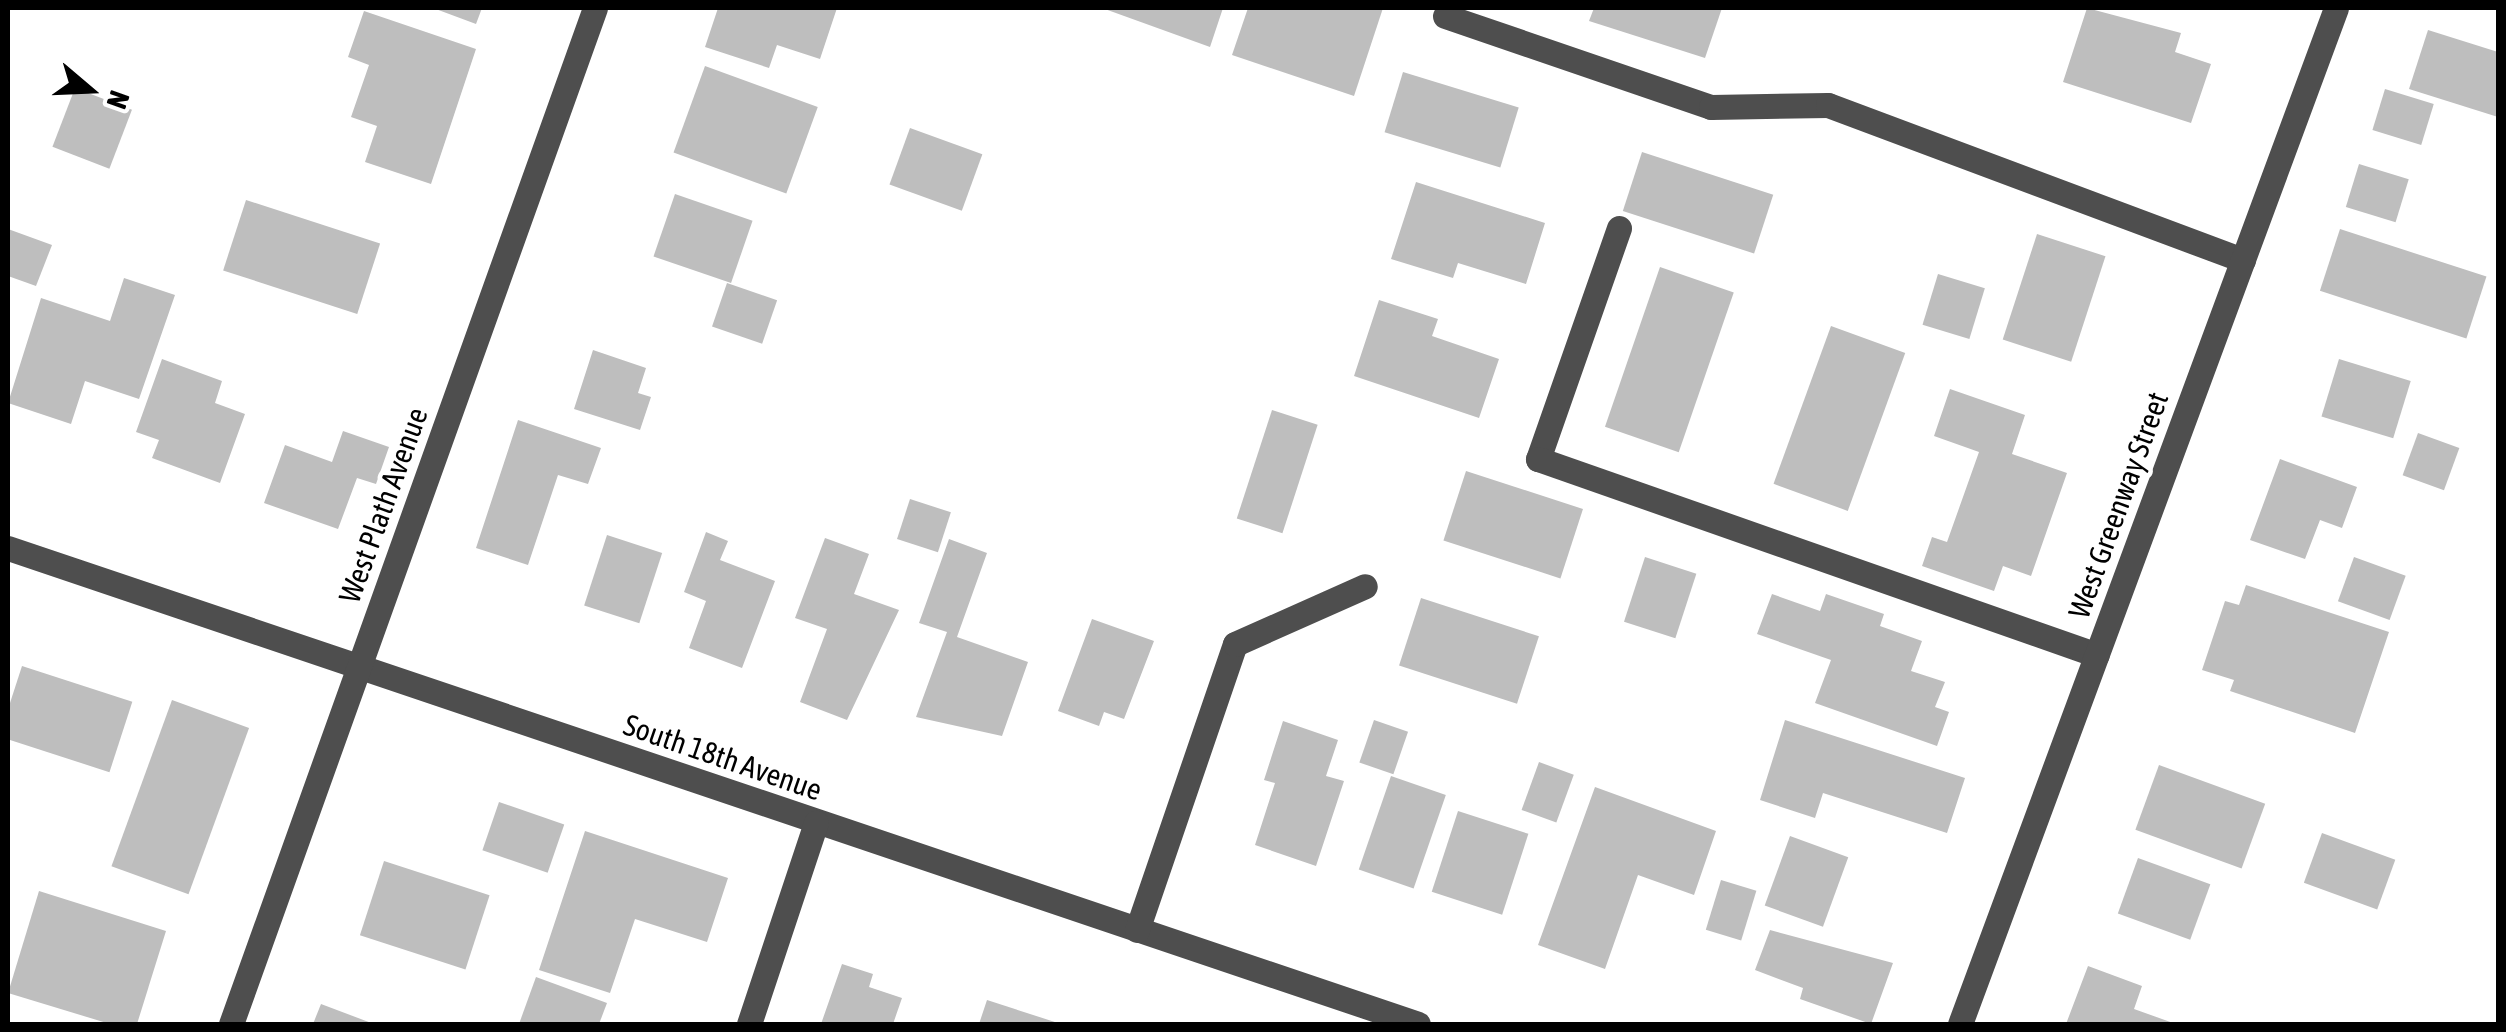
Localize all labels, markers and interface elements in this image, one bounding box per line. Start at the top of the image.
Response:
north arrow [40,40,140,140]
text: N [101,87,136,113]
street label: West Greenway Street [2060,387,2176,623]
street label: West Plath Avenue [331,403,435,607]
street label: South 18th Avenue [619,706,827,808]

